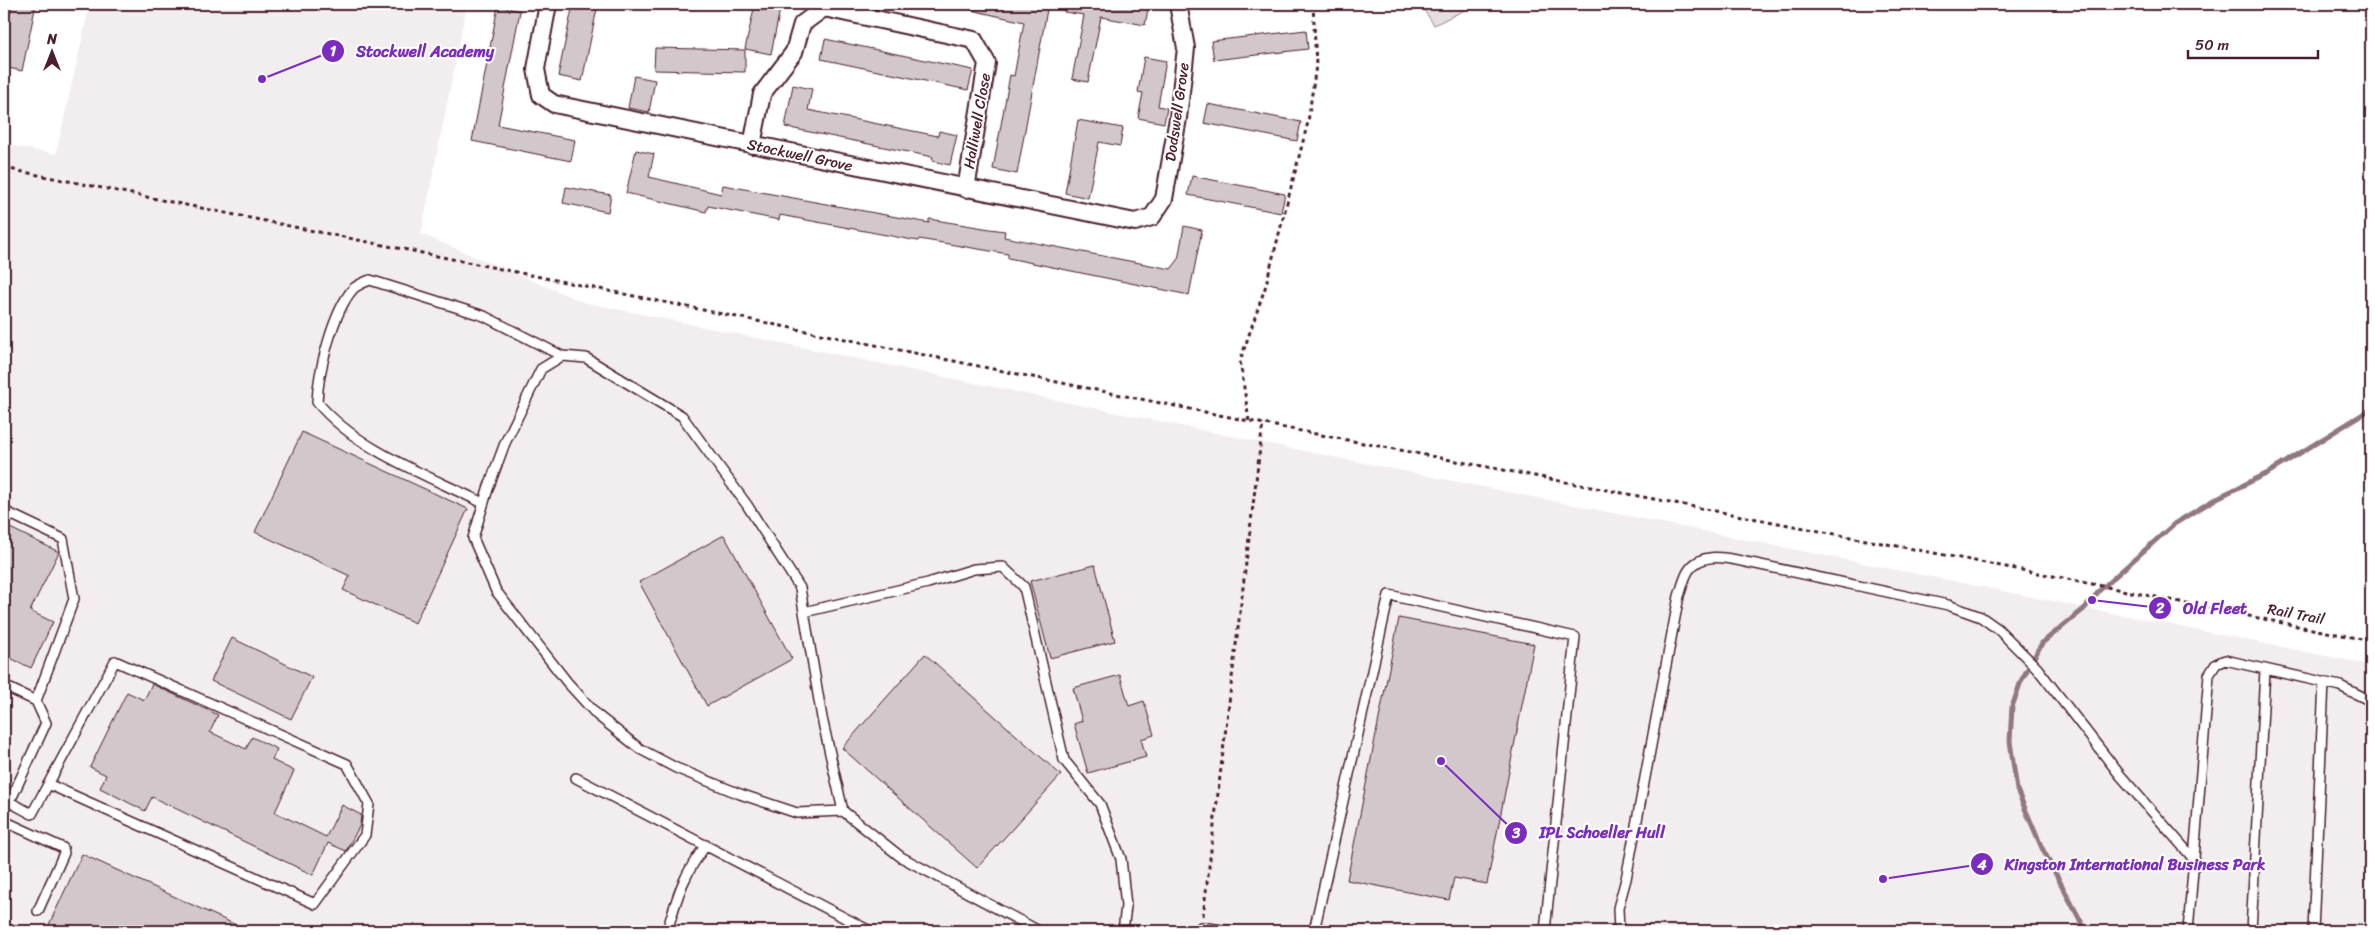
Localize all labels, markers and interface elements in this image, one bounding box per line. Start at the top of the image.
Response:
text: N [46,27,57,52]
north arrow [28,28,78,78]
scale bar [2188,28,2318,60]
text: 50 m [2195,32,2230,58]
callout: Stockwell Academy [321,36,504,67]
text: Stockwell Academy [355,37,495,66]
text: 1 [330,38,337,64]
street label: Dodswell Grove [1157,61,1197,163]
street label: Halliwell Close [956,71,998,171]
street label: Stockwell Grove [745,131,855,179]
callout: Old Fleet [2148,593,2257,624]
text: Old Fleet [2182,594,2247,623]
text: 2 [2155,595,2165,621]
street label: Rail Trail [2265,596,2327,632]
callout: IPL Schoeller Hull [1503,817,1675,848]
text: IPL Schoeller Hull [1538,818,1666,847]
text: 3 [1511,820,1521,846]
callout: Kingston International Business Park [1970,849,2276,880]
text: Kingston International Business Park [2003,850,2266,879]
text: 4 [1976,852,1987,878]

